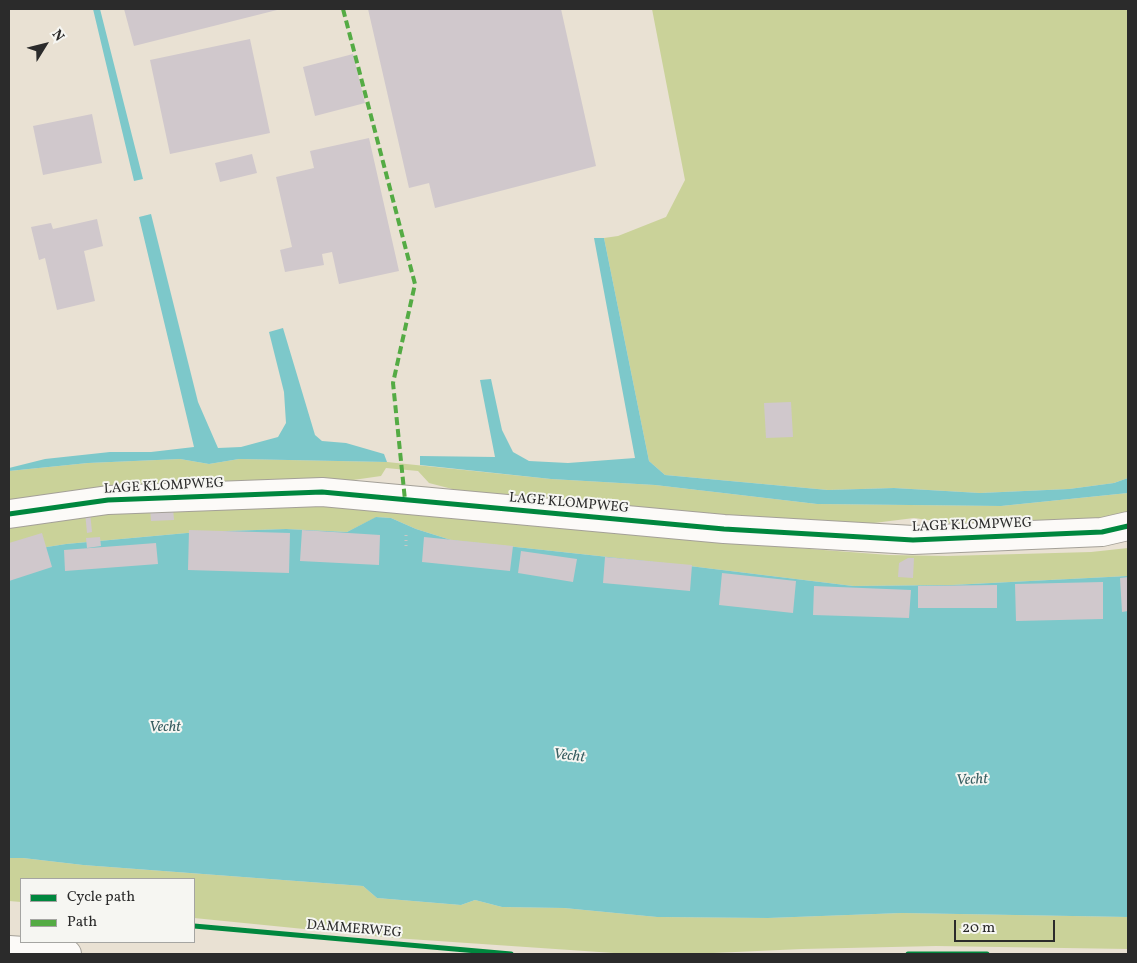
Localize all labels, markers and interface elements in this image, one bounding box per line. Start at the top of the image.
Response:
north arrow [20,20,70,70]
text: N [47,26,68,46]
street label: LAGE KLOMPWEG [103,475,225,499]
street label: LAGE KLOMPWEG [508,490,630,518]
street label: LAGE KLOMPWEG [912,516,1032,536]
water label: Vecht [149,719,181,737]
water label: Vecht [552,746,586,768]
water label: Vecht [956,771,988,791]
legend [20,878,195,943]
text: Cycle path [67,887,135,908]
scale bar [957,910,1058,942]
text: Path [67,912,97,933]
street label: DAMMERWEG [306,917,402,943]
text: 20 m [962,918,995,939]

